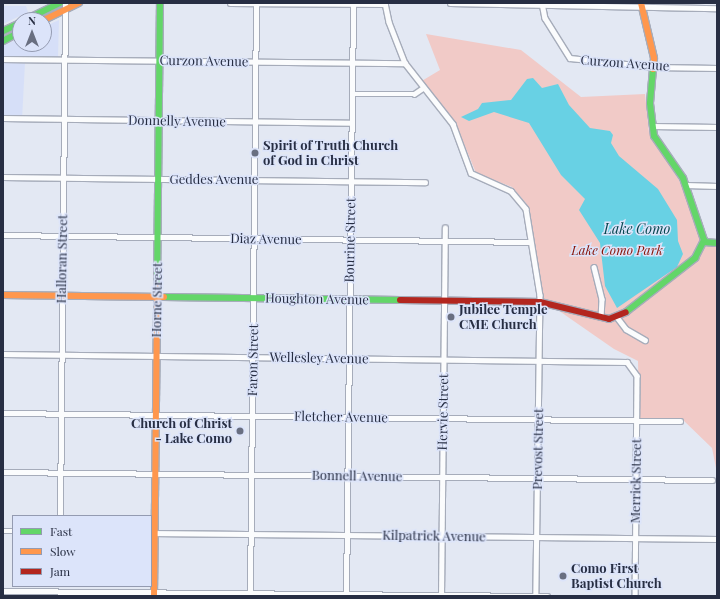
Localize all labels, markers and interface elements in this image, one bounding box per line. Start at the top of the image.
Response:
north arrow [12,12,52,52]
text: N [28,13,36,28]
street label: Curzon Avenue [159,52,249,70]
street label: Curzon Avenue [580,52,670,74]
street label: Donnelly Avenue [127,112,227,130]
place label: Spirit of Truth Church of God in Christ [263,138,399,169]
marker: Spirit of Truth Church of God in Christ [250,148,260,158]
street label: Geddes Avenue [169,171,259,187]
street label: Bourine Street [341,197,359,283]
street label: Halloran Street [53,214,71,304]
water label: Lake Como [604,221,670,237]
street label: Diaz Avenue [230,231,302,247]
park label: Lake Como Park [571,242,663,258]
street label: Horne Street [149,262,165,338]
street label: Houghton Avenue [265,290,369,308]
place label: Jubilee Temple CME Church [459,302,548,333]
marker: Jubilee Temple CME Church [446,312,456,322]
street label: Faron Street [245,324,261,396]
street label: Wellesley Avenue [269,349,369,367]
street label: Hervie Street [435,373,451,451]
street label: Fletcher Avenue [294,408,388,426]
street label: Prevost Street [529,408,547,490]
place label: Church of Christ - Lake Como [131,416,232,447]
marker: Church of Christ - Lake Como [235,426,245,436]
street label: Merrick Street [627,439,645,523]
street label: Bonnell Avenue [311,467,403,485]
legend [12,515,152,587]
text: Fast [50,523,72,539]
street label: Kilpatrick Avenue [382,527,486,545]
text: Slow [50,543,76,559]
place label: Como First Baptist Church [571,561,662,592]
text: Jam [50,563,70,579]
marker: Como First Baptist Church [558,571,568,581]

